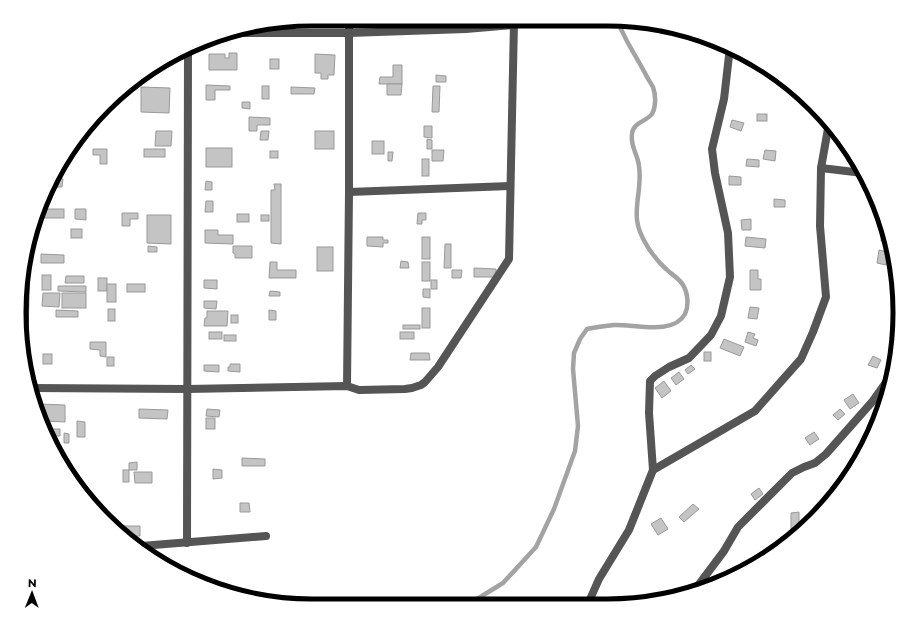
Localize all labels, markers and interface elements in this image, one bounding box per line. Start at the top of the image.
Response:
north arrow [12,573,52,613]
text: N [28,576,37,590]

